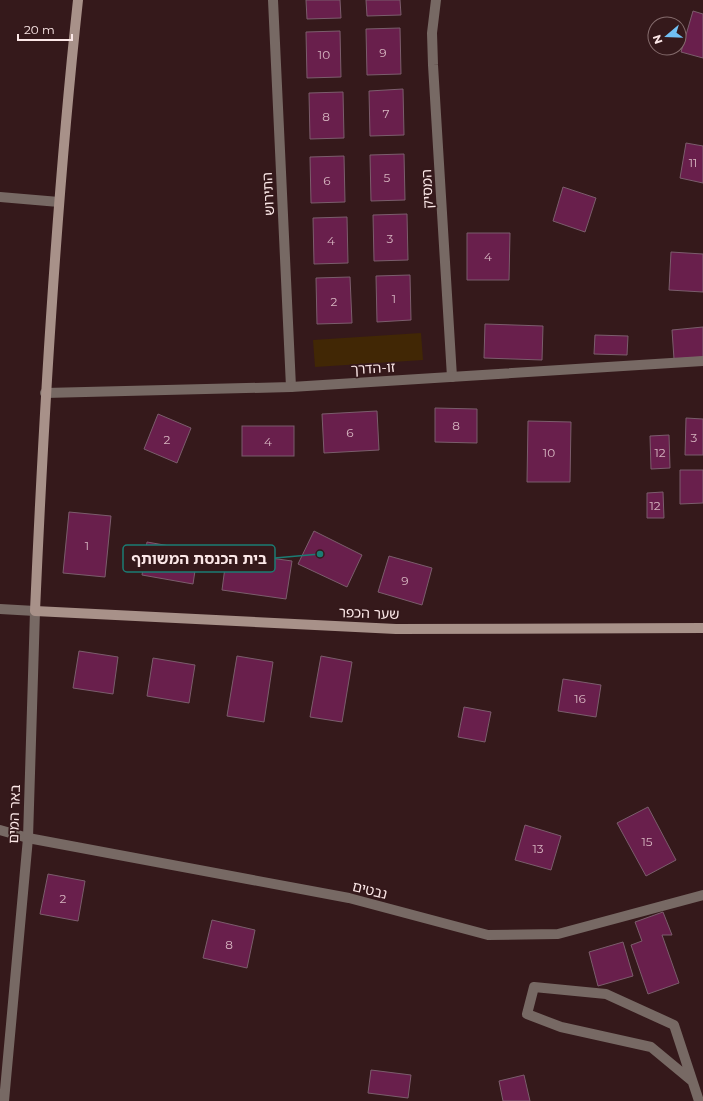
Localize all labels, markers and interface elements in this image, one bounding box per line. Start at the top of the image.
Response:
scale bar [18,16,72,42]
north arrow [647,16,687,56]
text: 20 m [24,22,55,37]
text: N [649,33,666,46]
house number: 9 [379,45,387,60]
house number: 10 [318,47,330,62]
house number: 7 [382,106,390,121]
house number: 8 [322,109,330,124]
house number: 11 [689,155,697,170]
street label: המסיק [417,169,437,209]
house number: 5 [384,170,391,185]
street label: התירוש [258,172,278,216]
house number: 6 [323,173,331,188]
house number: 3 [387,231,394,246]
house number: 4 [327,233,335,248]
house number: 4 [484,249,492,264]
house number: 1 [392,291,396,306]
house number: 2 [331,294,338,309]
street label: זו-הדרך [350,358,396,378]
house number: 8 [452,418,460,433]
house number: 6 [346,425,354,440]
house number: 3 [691,430,698,445]
house number: 2 [164,432,171,447]
house number: 4 [264,434,272,449]
house number: 10 [543,445,555,460]
house number: 12 [654,445,666,460]
house number: 12 [649,498,661,513]
house number: 1 [85,538,89,553]
callout: בית הכנסת המשותף [123,545,275,572]
text: בית הכנסת המשותף [131,549,267,568]
house number: 9 [401,573,409,588]
street label: שער הכפר [338,603,400,623]
house number: 16 [574,691,586,706]
street label: באר המים [4,784,24,844]
house number: 15 [641,834,653,849]
house number: 13 [532,841,544,856]
street label: נבטים [351,877,389,903]
house number: 2 [60,891,67,906]
house number: 8 [225,937,233,952]

